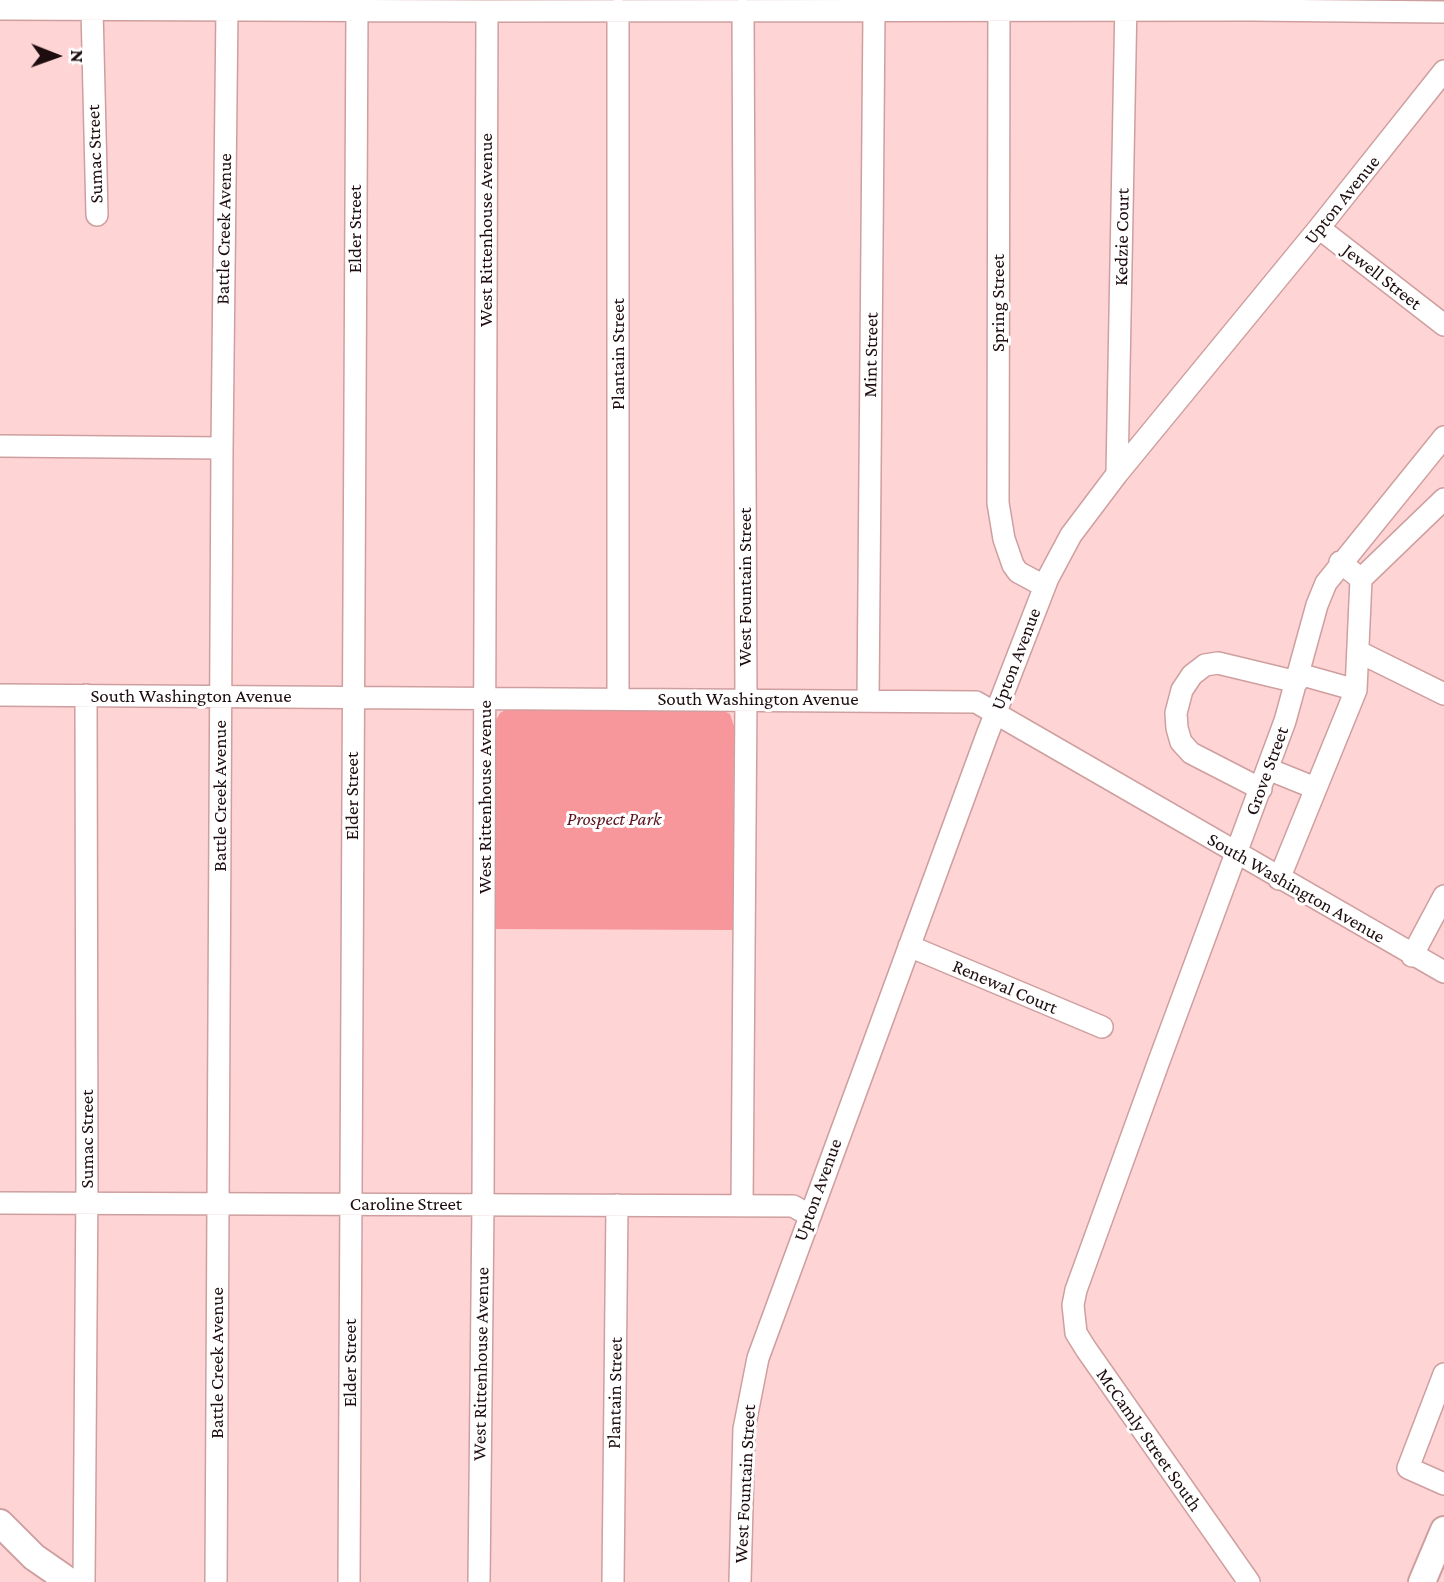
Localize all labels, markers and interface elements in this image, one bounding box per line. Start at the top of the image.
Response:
north arrow [21,21,91,91]
text: N [67,50,88,63]
street label: Sumac Street [82,104,108,204]
street label: West Rittenhouse Avenue [475,133,497,327]
street label: Upton Avenue [1299,151,1385,249]
street label: Battle Creek Avenue [211,153,237,305]
street label: Elder Street [344,185,366,273]
street label: Kedzie Court [1110,188,1134,286]
street label: Jewell Street [1338,239,1426,315]
street label: Spring Street [987,254,1009,352]
street label: Plantain Street [607,298,629,410]
street label: Mint Street [859,312,883,398]
street label: West Fountain Street [734,507,756,667]
street label: Upton Avenue [986,605,1046,713]
street label: South Washington Avenue [90,685,292,707]
street label: South Washington Avenue [657,688,859,710]
street label: West Rittenhouse Avenue [474,700,496,894]
street label: Battle Creek Avenue [209,720,231,872]
street label: Grove Street [1240,724,1294,818]
street label: Elder Street [341,752,363,840]
park label: Prospect Park [567,808,661,830]
street label: South Washington Avenue [1203,828,1389,948]
street label: Renewal Court [949,955,1061,1019]
street label: Sumac Street [76,1090,98,1188]
street label: Upton Avenue [789,1136,847,1244]
street label: Caroline Street [350,1193,462,1215]
street label: West Rittenhouse Avenue [468,1267,494,1461]
street label: Battle Creek Avenue [206,1287,228,1439]
street label: Elder Street [339,1319,361,1407]
street label: Plantain Street [603,1337,627,1449]
street label: McCamly Street South [1091,1364,1207,1516]
street label: West Fountain Street [729,1404,761,1564]

